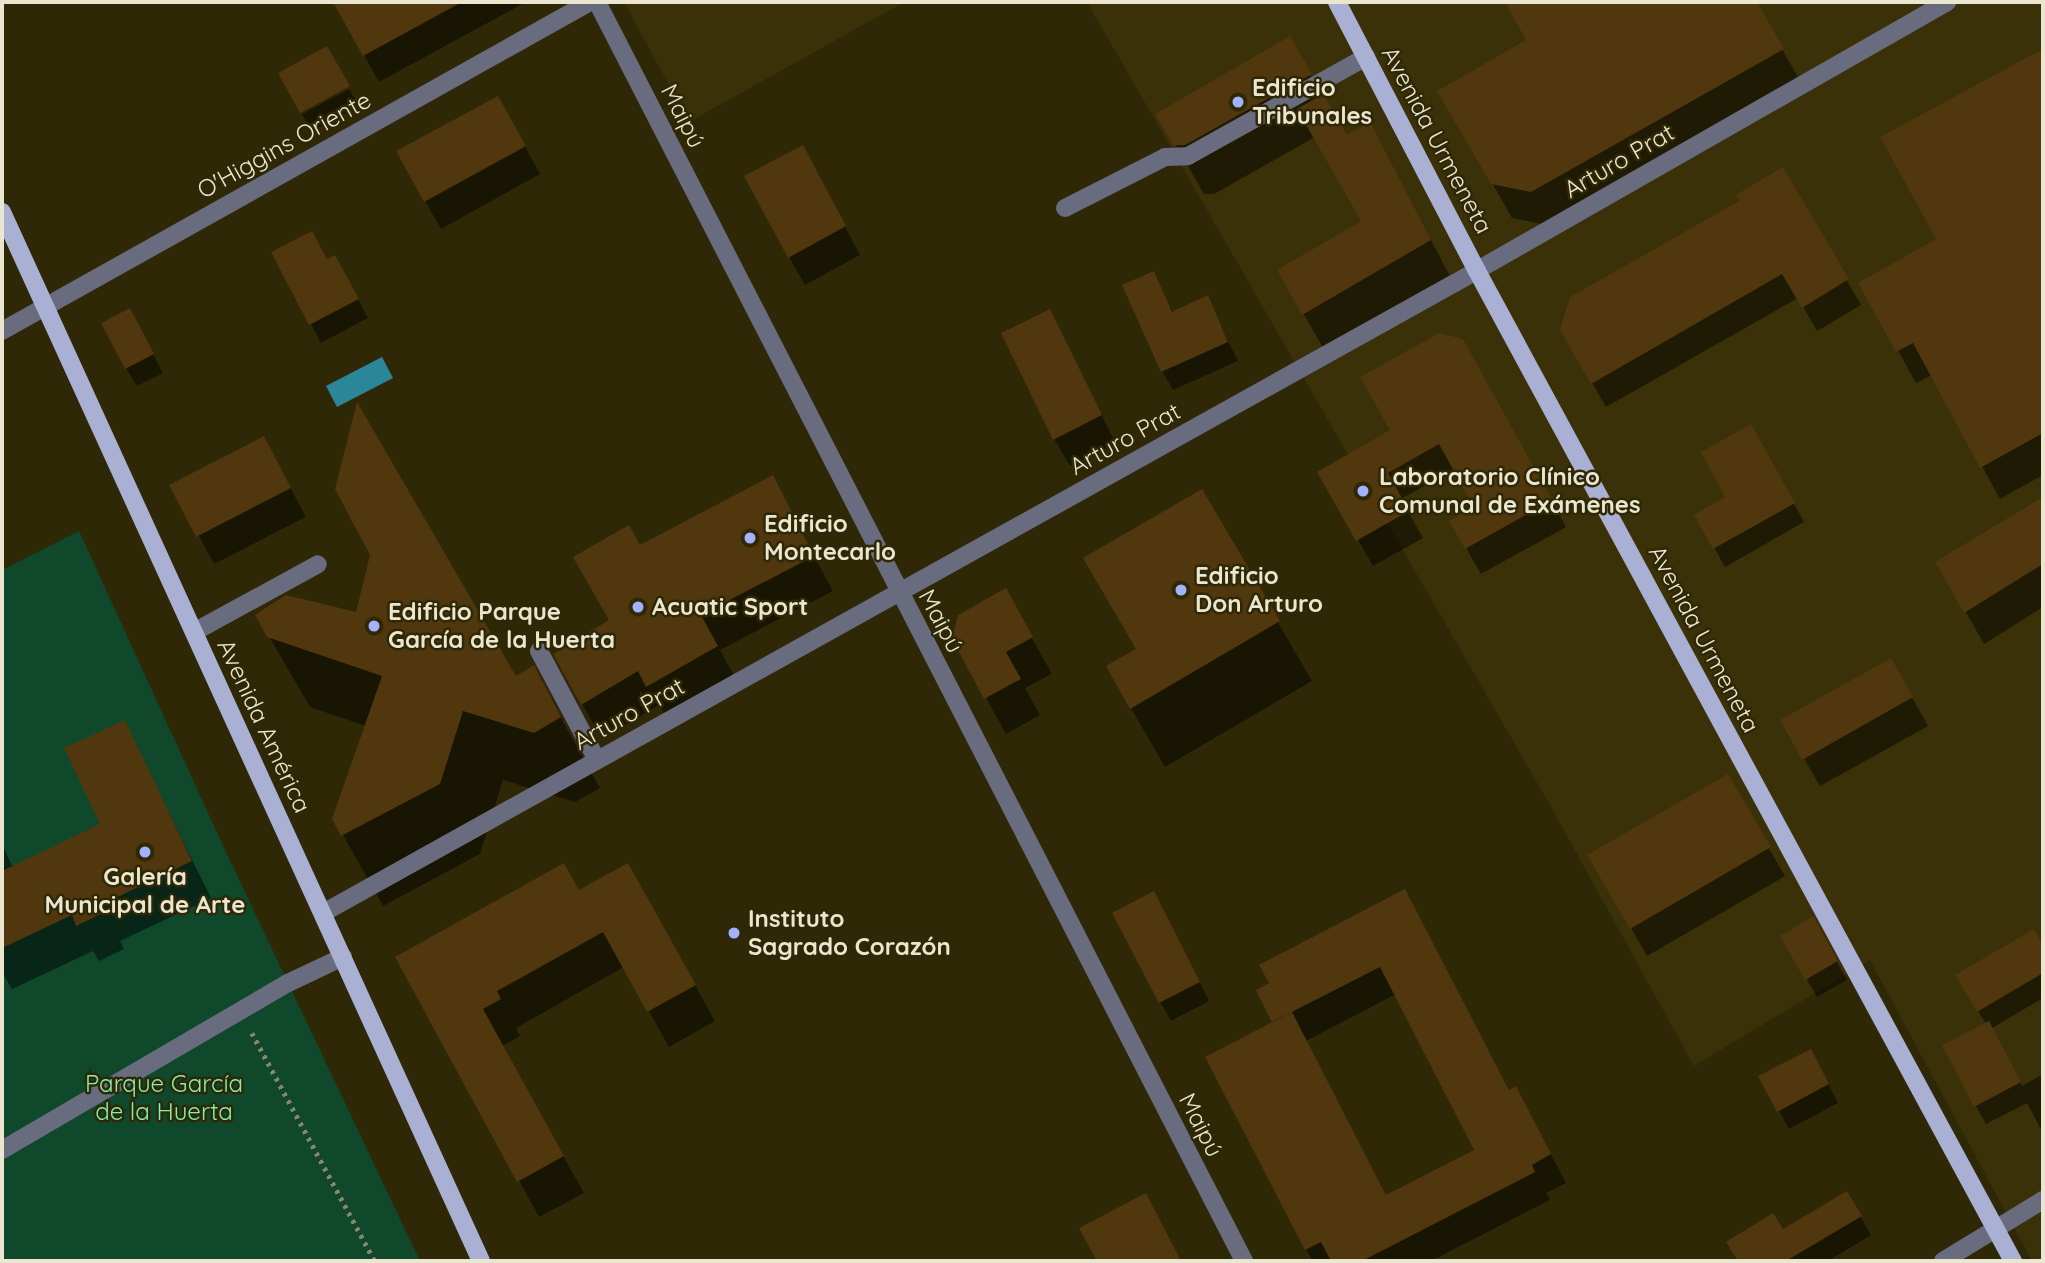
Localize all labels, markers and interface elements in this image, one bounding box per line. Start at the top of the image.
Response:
street label: Avenida Urmeneta [1376,42,1498,238]
place label: Edificio Tribunales [1252,74,1372,130]
street label: Maipú [655,79,711,153]
street label: O'Higgins Oriente [192,85,376,205]
marker: Edificio Tribunales [1230,94,1246,110]
street label: Arturo Prat [1559,118,1679,204]
street label: Arturo Prat [1065,397,1185,481]
place label: Laboratorio Clínico Comunal de Exámenes [1379,463,1641,519]
marker: Laboratorio Clínico Comunal de Exámenes [1353,481,1373,501]
place label: Edificio Montecarlo [764,510,896,566]
marker: Edificio Montecarlo [742,530,758,546]
street label: Avenida Urmeneta [1643,541,1765,737]
place label: Edificio Don Arturo [1195,562,1323,618]
marker: Edificio Don Arturo [1173,582,1189,598]
street label: Maipú [912,584,970,658]
place label: Acuatic Sport [652,593,808,621]
place label: Edificio Parque García de la Huerta [388,598,615,654]
marker: Acuatic Sport [630,599,646,615]
marker: Edificio Parque García de la Huerta [366,618,382,634]
street label: Avenida América [211,635,317,817]
street label: Arturo Prat [569,672,689,756]
marker: Galería Municipal de Arte [137,844,153,860]
place label: Galería Municipal de Arte [45,863,245,919]
place label: Instituto Sagrado Corazón [748,905,951,961]
marker: Instituto Sagrado Corazón [726,925,742,941]
park label: Parque García de la Huerta [85,1070,243,1126]
street label: Maipú [1173,1088,1229,1162]

